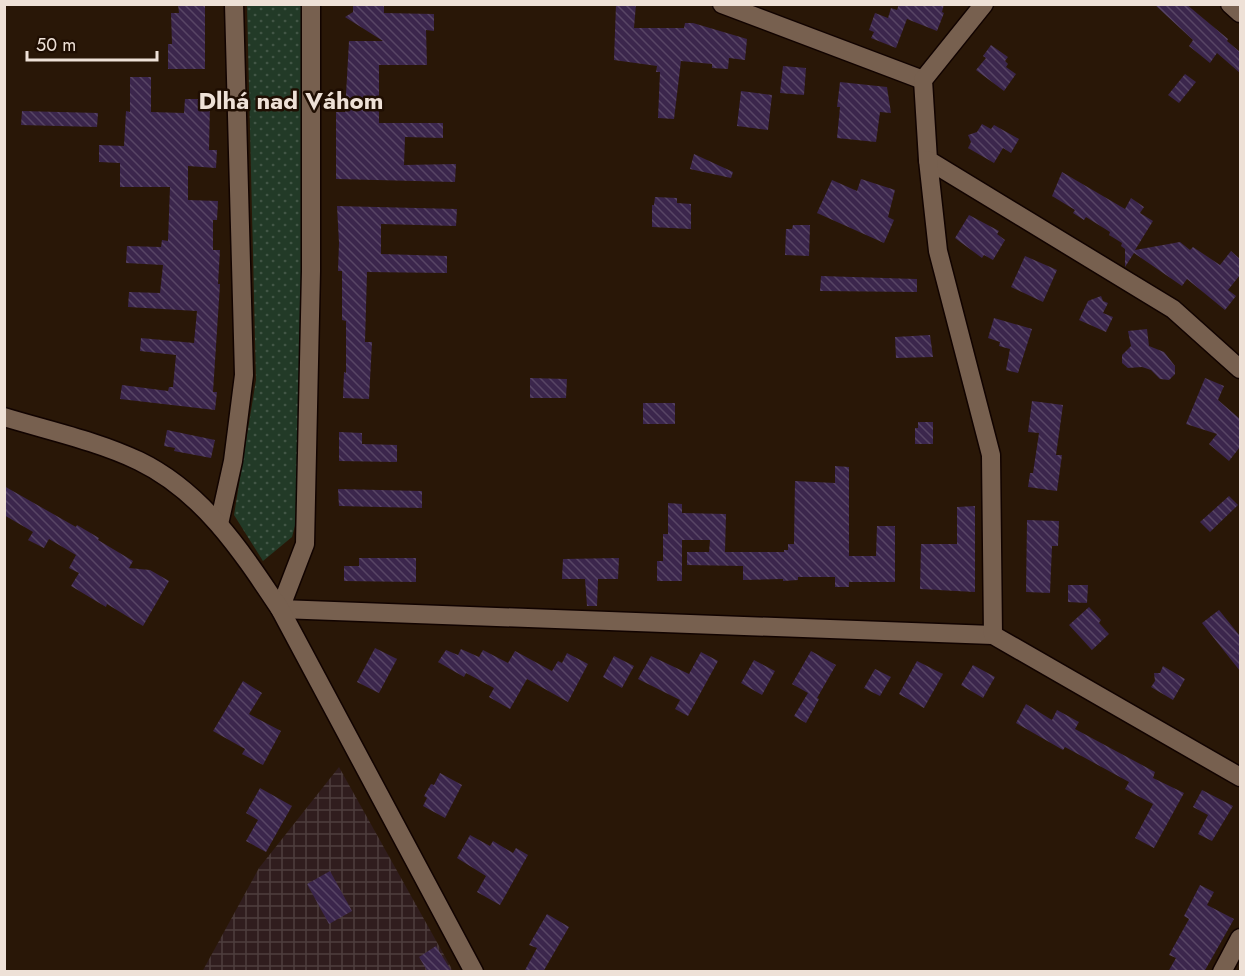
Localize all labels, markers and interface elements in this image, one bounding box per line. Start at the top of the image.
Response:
scale bar [27,24,158,62]
text: 50 m [36,32,76,58]
district label: Dlhá nad Váhom [199,83,383,118]

